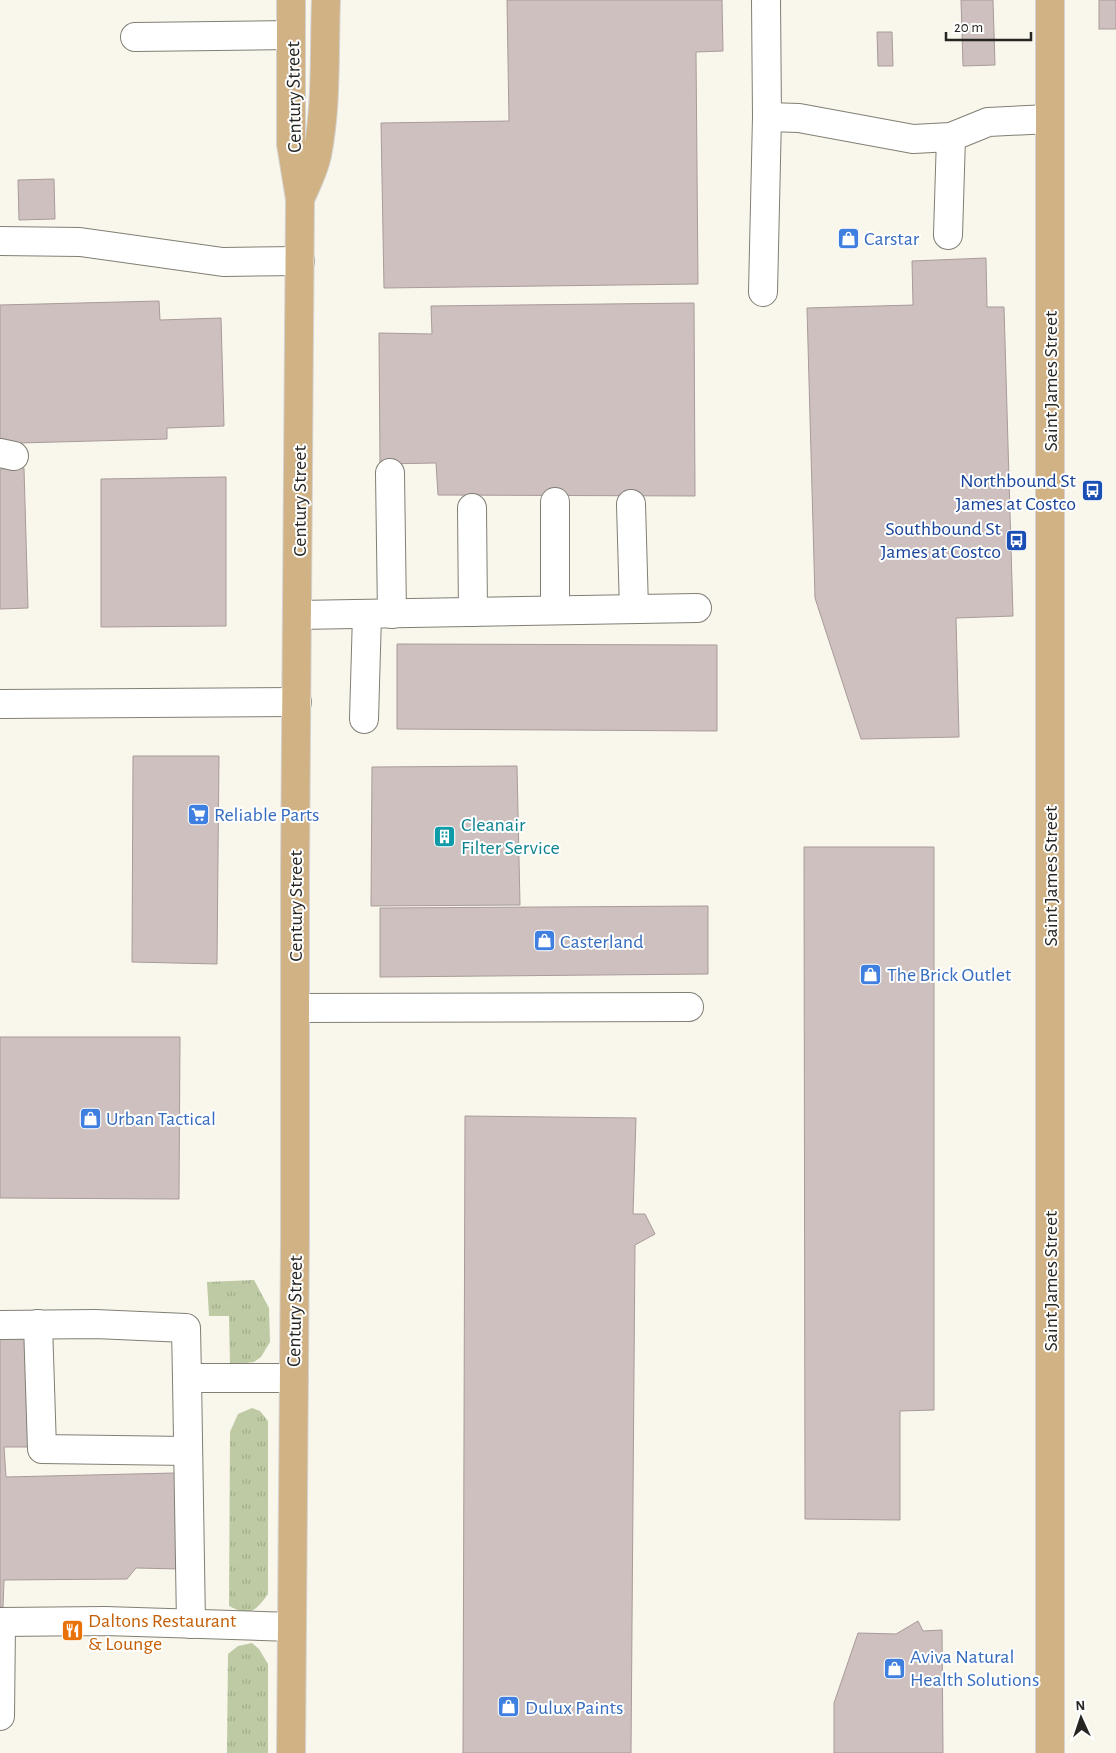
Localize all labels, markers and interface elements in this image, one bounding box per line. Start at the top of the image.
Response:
scale bar [946,10,1031,42]
text: 20 m [954,20,983,35]
street label: Century Street [283,40,305,153]
shop icon: Carstar [836,226,860,250]
place label: Carstar [864,229,920,249]
street label: Saint James Street [1041,310,1061,451]
street label: Century Street [290,445,310,557]
place label: Northbound St James at Costco [955,471,1077,514]
bus stop icon: Northbound St James at Costco [1080,479,1104,503]
place label: Southbound St James at Costco [880,519,1002,562]
bus stop icon: Southbound St James at Costco [1005,528,1029,552]
supermarket icon: Reliable Parts [186,802,210,826]
place label: Reliable Parts [214,805,320,825]
street label: Saint James Street [1041,805,1061,946]
place label: Cleanair Filter Service [461,815,560,858]
building icon: Cleanair Filter Service [433,824,457,848]
street label: Century Street [286,850,306,962]
shop icon: Casterland [532,929,556,953]
place label: Casterland [560,932,644,952]
shop icon: The Brick Outlet [859,962,883,986]
place label: The Brick Outlet [887,965,1012,985]
shop icon: Urban Tactical [78,1106,102,1130]
place label: Urban Tactical [106,1109,216,1129]
street label: Saint James Street [1041,1210,1061,1351]
street label: Century Street [284,1254,306,1367]
place label: Daltons Restaurant & Lounge [88,1611,237,1654]
restaurant icon: Daltons Restaurant & Lounge [60,1619,84,1643]
place label: Aviva Natural Health Solutions [910,1647,1039,1690]
shop icon: Aviva Natural Health Solutions [882,1656,906,1680]
north arrow [1056,1693,1106,1743]
shop icon: Dulux Paints [497,1695,521,1719]
place label: Dulux Paints [525,1698,623,1718]
text: N [1075,1699,1086,1713]

